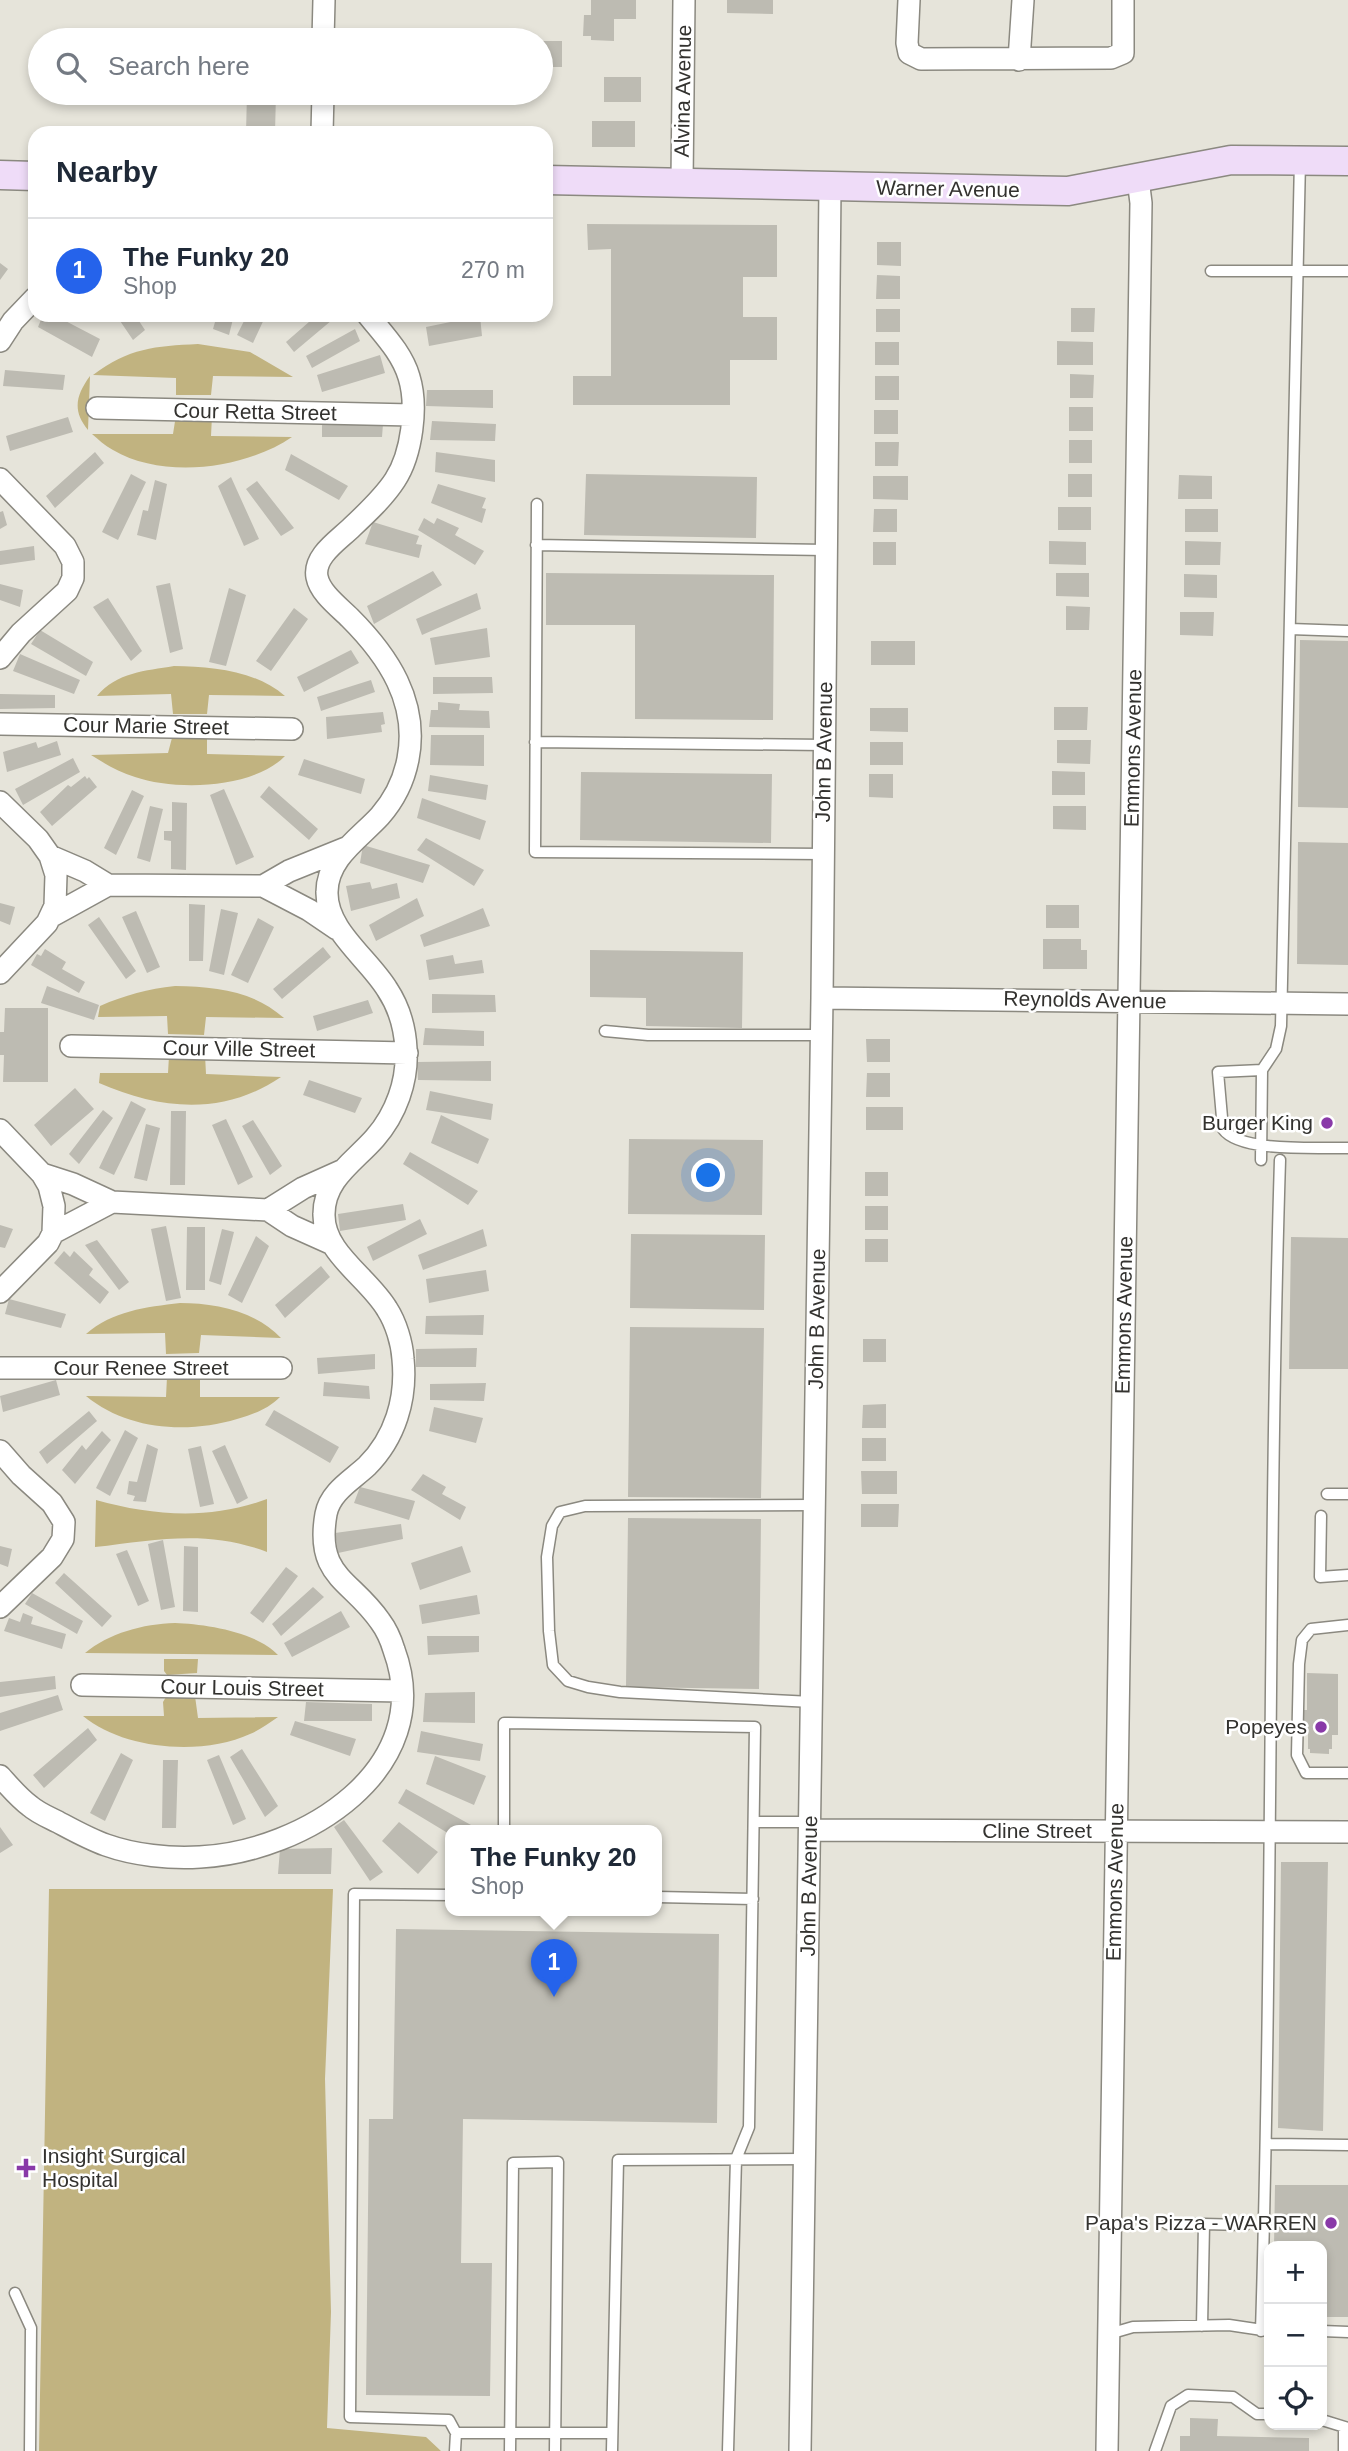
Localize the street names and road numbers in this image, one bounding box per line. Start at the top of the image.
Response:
street label: Alvina Avenue [670,24,695,158]
street label: Warner Avenue [876,176,1020,201]
street label: Cour Retta Street [173,399,337,424]
street label: Emmons Avenue [1120,669,1145,827]
street label: John B Avenue [811,681,836,823]
street label: Cour Marie Street [63,713,229,738]
street label: Reynolds Avenue [1003,987,1167,1012]
street label: Cour Ville Street [163,1036,316,1061]
street label: Emmons Avenue [1111,1236,1136,1394]
street label: John B Avenue [804,1248,829,1390]
street label: Cour Renee Street [53,1356,229,1379]
street label: Cour Louis Street [160,1675,324,1700]
street label: Emmons Avenue [1102,1803,1127,1961]
street label: John B Avenue [796,1815,821,1957]
street label: Cline Street [982,1819,1092,1842]

